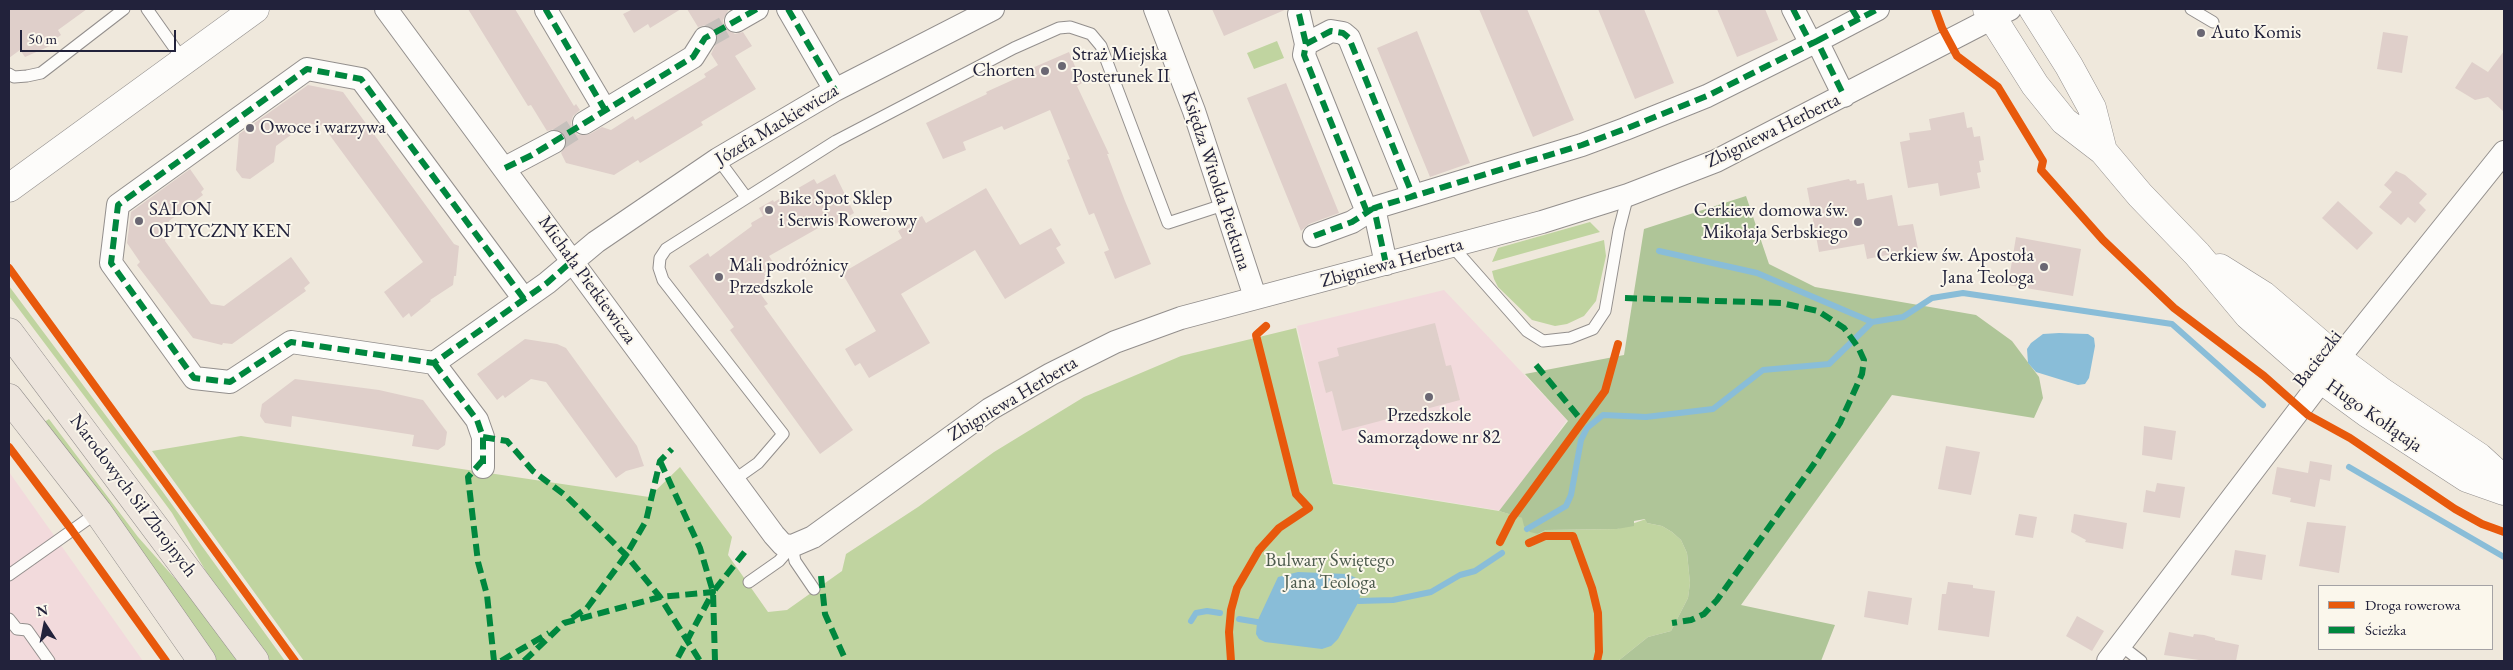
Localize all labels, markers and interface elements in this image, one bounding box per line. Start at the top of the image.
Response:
scale bar [22,20,179,52]
place label: Auto Komis [2211,22,2301,44]
marker: Auto Komis [2195,27,2207,39]
text: 50 m [28,29,57,48]
place label: Straż Miejska Posterunek II [1072,44,1170,88]
place label: Chorten [973,60,1035,82]
marker: Straż Miejska Posterunek II [1056,60,1068,72]
marker: Chorten [1039,65,1051,77]
street label: Józefa Mackiewicza [711,79,843,171]
street label: Księdza Witolda Pietkuna [1176,89,1256,273]
street label: Zbigniewa Herberta [1702,89,1844,173]
place label: Owoce i warzywa [260,117,386,139]
marker: Owoce i warzywa [244,122,256,134]
place label: Bike Spot Sklep i Serwis Rowerowy [779,188,917,232]
place label: SALON OPTYCZNY KEN [149,199,291,243]
place label: Cerkiew domowa św. Mikołaja Serbskiego [1694,200,1848,244]
marker: Bike Spot Sklep i Serwis Rowerowy [763,204,775,216]
street label: Michała Pietkiewicza [533,212,641,348]
marker: SALON OPTYCZNY KEN [133,215,145,227]
marker: Cerkiew domowa św. Mikołaja Serbskiego [1852,216,1864,228]
street label: Zbigniewa Herberta [1318,233,1466,293]
place label: Cerkiew św. Apostoła Jana Teologa [1876,245,2034,289]
place label: Mali podróżnicy Przedszkole [729,255,848,299]
marker: Cerkiew św. Apostoła Jana Teologa [2038,261,2050,273]
marker: Mali podróżnicy Przedszkole [713,271,725,283]
street label: Bacieczki [2289,326,2347,392]
street label: Zbigniewa Herberta [944,351,1082,447]
street label: Hugo Kołłątaja [2321,374,2427,458]
marker: Przedszkole Samorządowe nr 82 [1423,391,1435,403]
place label: Przedszkole Samorządowe nr 82 [1358,405,1500,449]
street label: Narodowych Sił Zbrojnych [64,410,202,582]
park label: Bulwary Świętego Jana Teologa [1265,550,1395,594]
legend [2318,585,2493,650]
text: Droga rowerowa [2365,595,2460,614]
north arrow [20,600,70,650]
text: N [35,600,49,620]
text: Ścieżka [2365,620,2406,639]

